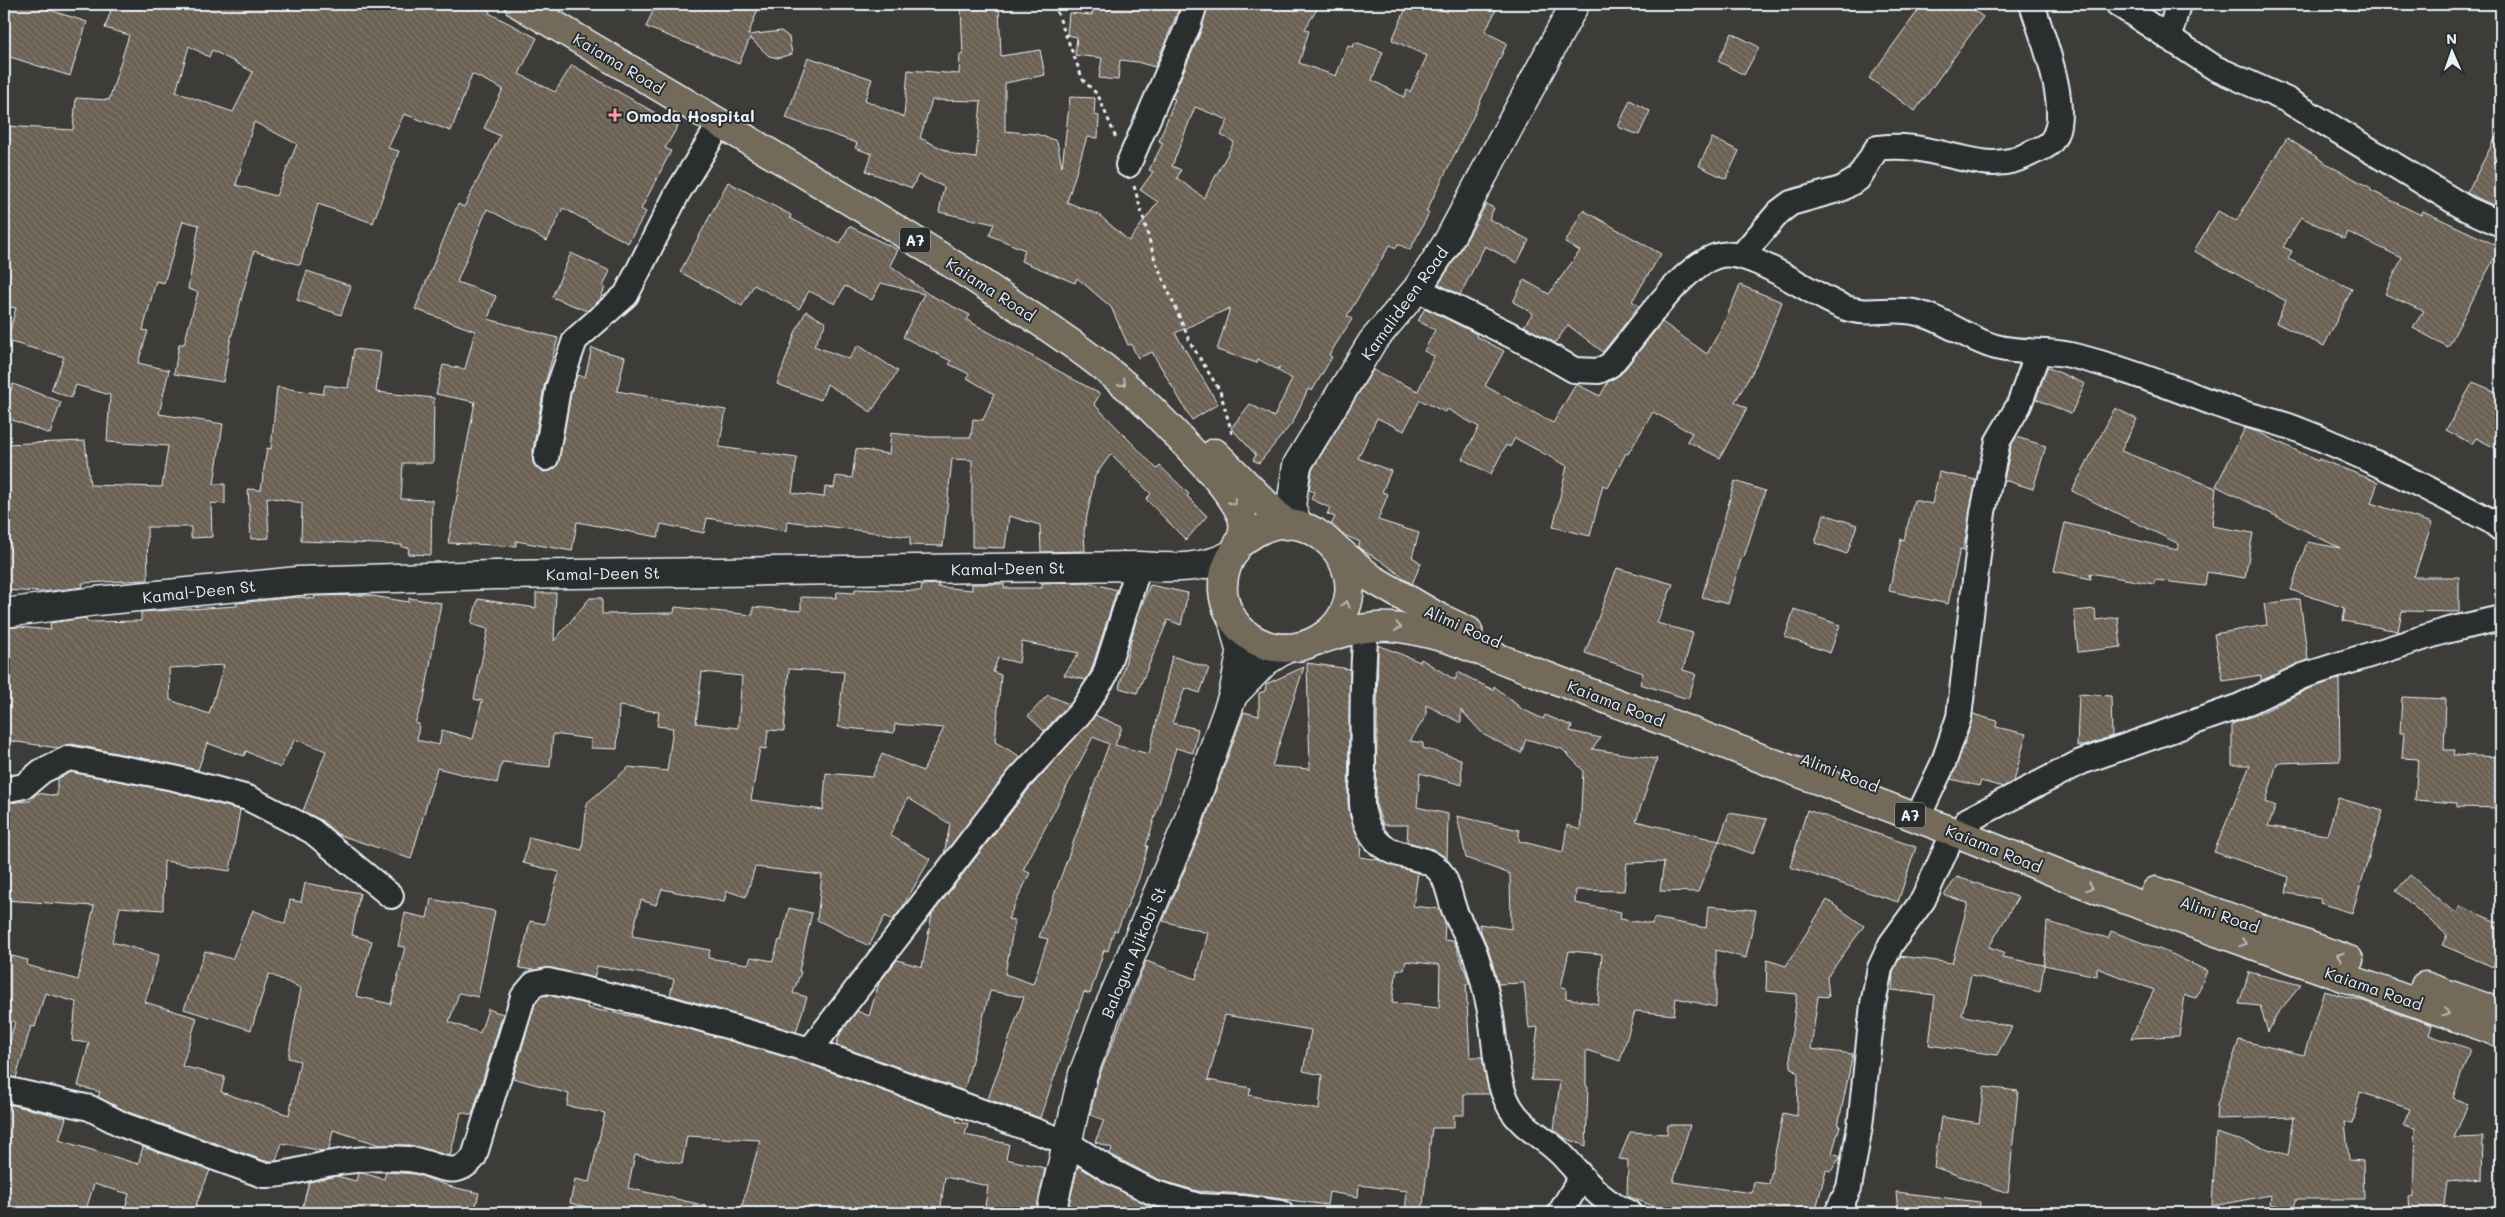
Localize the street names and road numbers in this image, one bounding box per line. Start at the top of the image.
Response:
street label: Kaiama Road [570,28,668,98]
road number: A7 [900,228,930,252]
street label: Kamalideen Road [1356,242,1452,364]
street label: Kaiama Road [942,252,1040,326]
street label: Kamal-Deen St [951,557,1065,579]
street label: Kamal-Deen St [546,562,660,584]
street label: Kamal-Deen St [141,575,257,607]
street label: Alimi Road [1421,600,1505,652]
street label: Kaiama Road [1565,675,1667,731]
street label: Alimi Road [1798,747,1882,797]
road number: A7 [1895,802,1925,828]
street label: Kaiama Road [1943,819,2045,877]
street label: Balogun Ajikobi St [1096,883,1170,1021]
street label: Alimi Road [2178,891,2262,937]
street label: Kaiama Road [2322,961,2426,1015]

